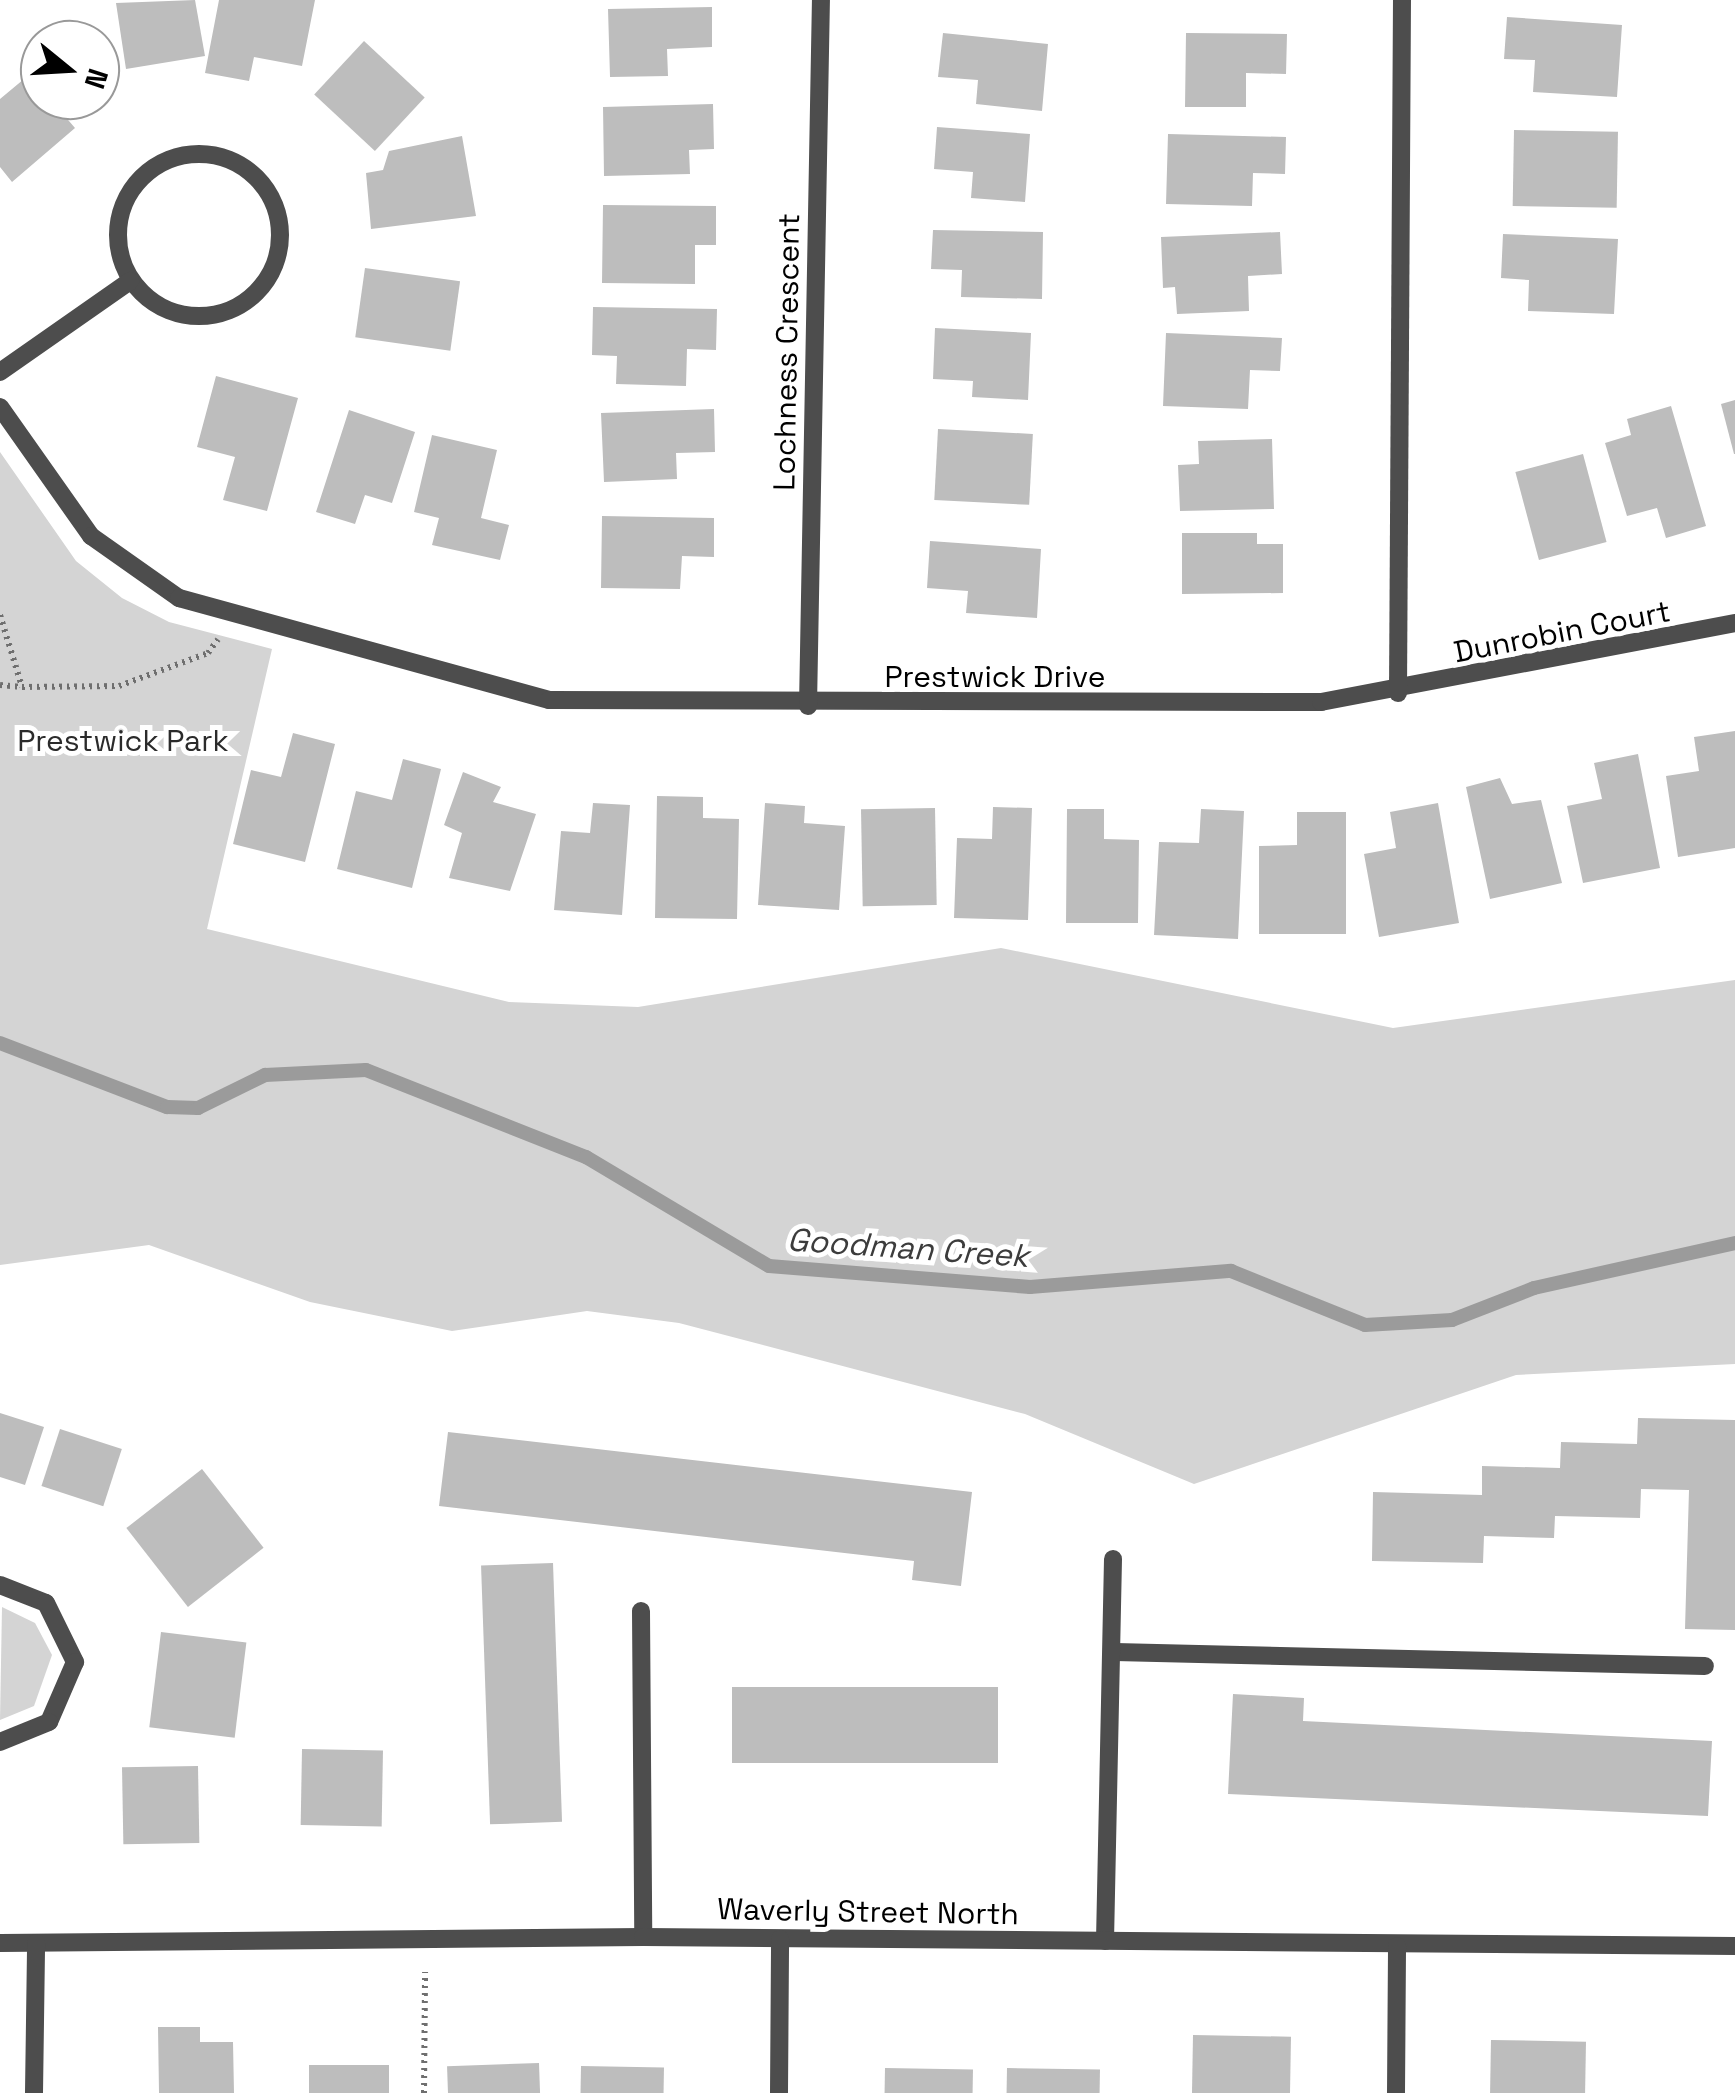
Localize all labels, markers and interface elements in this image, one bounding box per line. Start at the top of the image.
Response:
north arrow [20,20,120,120]
text: N [77,64,117,93]
street label: Lochness Crescent [767,213,807,491]
street label: Dunrobin Court [1451,593,1673,671]
street label: Prestwick Drive [885,659,1105,695]
park label: Prestwick Park [17,723,229,759]
water label: Goodman Creek [786,1220,1030,1276]
street label: Waverly Street North [717,1891,1019,1933]

